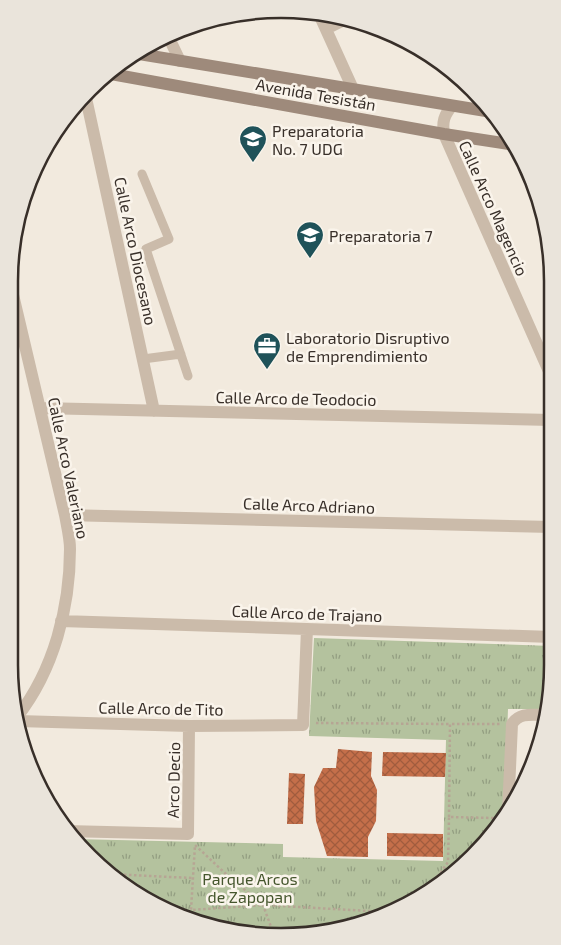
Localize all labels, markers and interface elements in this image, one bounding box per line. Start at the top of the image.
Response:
street label: Avenida Tesistán [255,74,377,114]
place label: Preparatoria No. 7 UDG [272,121,364,158]
school or university icon: Preparatoria No. 7 UDG [238,124,268,163]
street label: Calle Arco Magencio [456,137,532,279]
street label: Calle Arco Diocesano [111,175,161,327]
school or university icon: Preparatoria 7 [295,220,325,259]
place label: Preparatoria 7 [329,226,433,245]
place label: Laboratorio Disruptivo de Emprendimiento [286,328,450,365]
office icon: Laboratorio Disruptivo de Emprendimiento [252,331,282,370]
street label: Calle Arco de Teodocio [215,387,377,409]
street label: Calle Arco Valeriano [45,395,93,541]
street label: Calle Arco Adriano [243,493,375,517]
street label: Calle Arco de Trajano [231,601,383,626]
street label: Calle Arco de Tito [98,697,224,719]
street label: Arco Decio [163,742,183,818]
park label: Parque Arcos de Zapopan [202,869,298,906]

